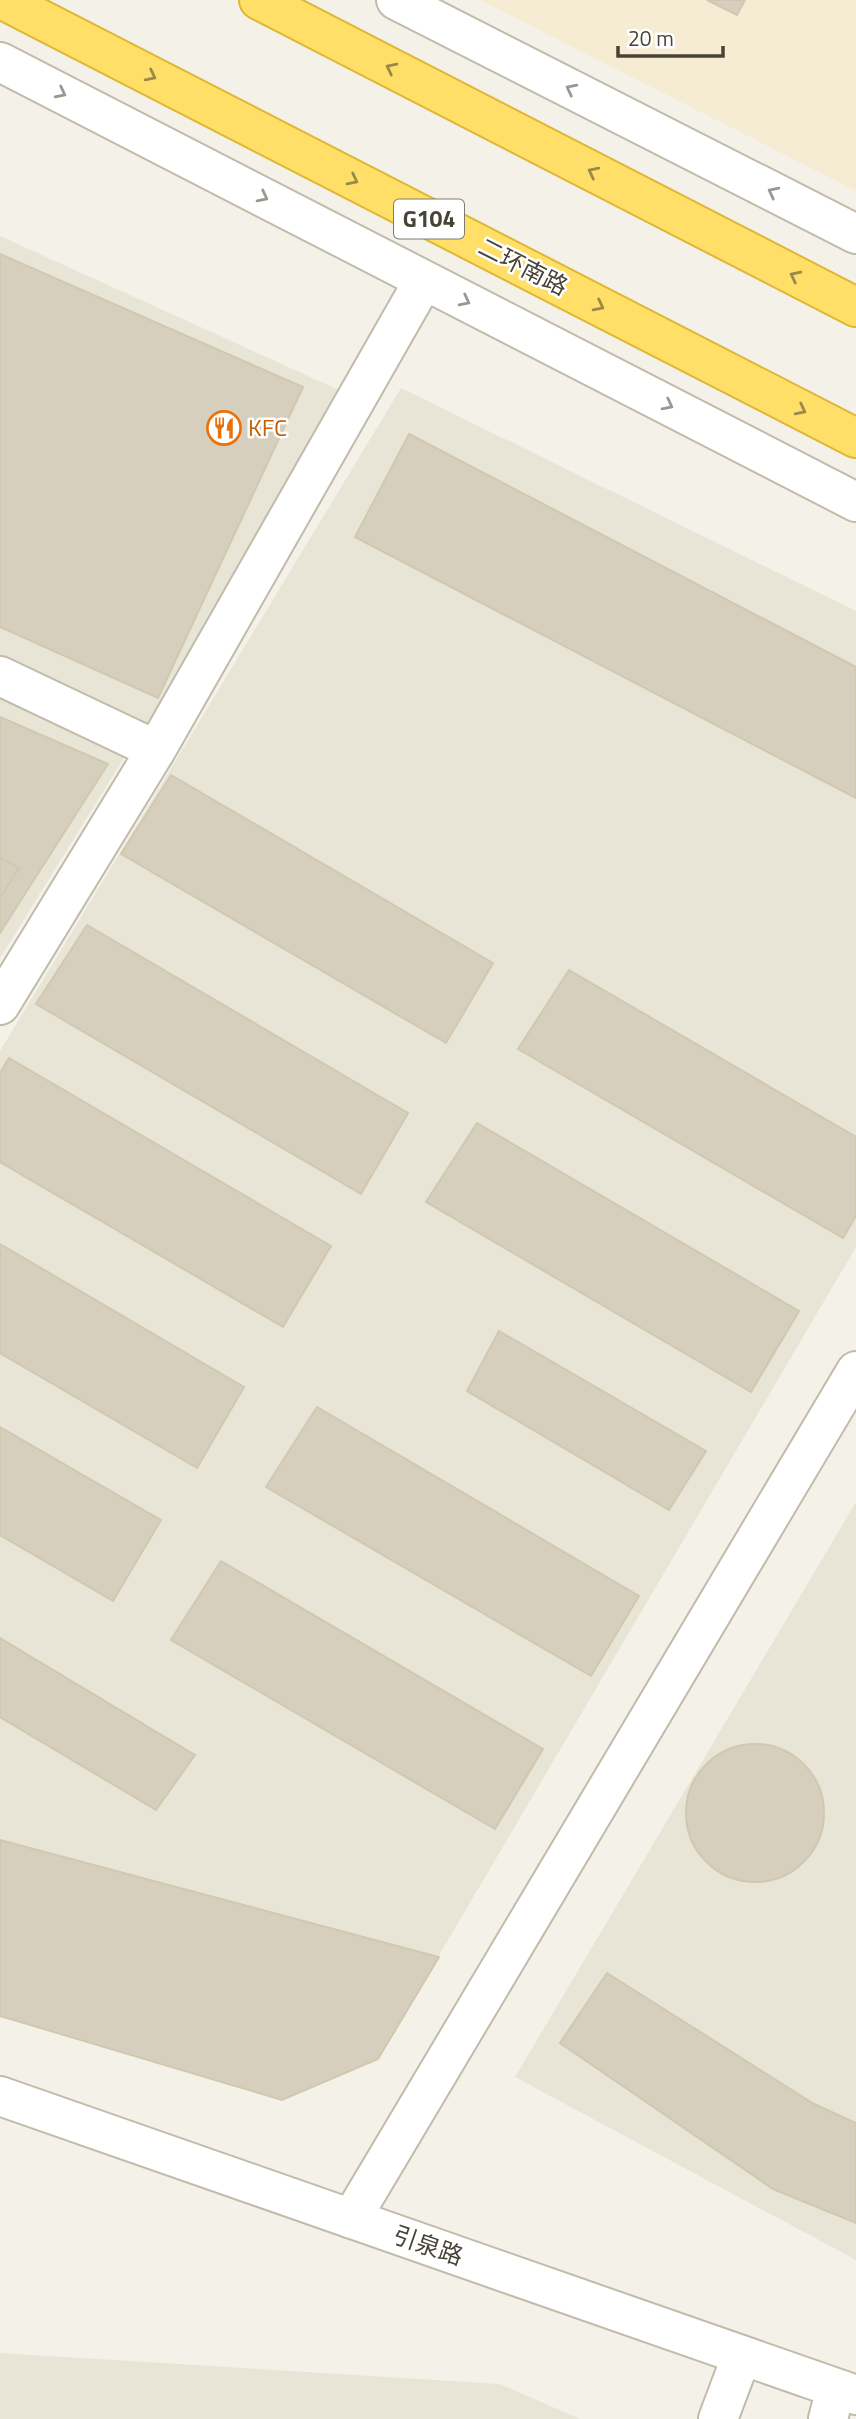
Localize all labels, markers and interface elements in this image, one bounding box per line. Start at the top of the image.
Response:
scale bar [618,14,723,58]
text: 20 m [628,22,674,54]
one-way arrow [386,62,398,76]
one-way arrow [144,68,156,81]
one-way arrow [565,84,578,97]
one-way arrow [54,85,66,99]
one-way arrow [588,166,600,180]
one-way arrow [346,172,358,185]
one-way arrow [768,187,780,201]
one-way arrow [256,189,268,203]
road number: G104 [394,200,464,238]
street label: 二环南路 [473,228,574,304]
one-way arrow [790,270,802,284]
one-way arrow [458,293,471,307]
one-way arrow [592,298,604,312]
one-way arrow [661,397,673,411]
one-way arrow [794,402,806,416]
restaurant icon: KFC [205,409,243,447]
place label: KFC [248,409,287,445]
street label: 引泉路 [388,2216,468,2274]

